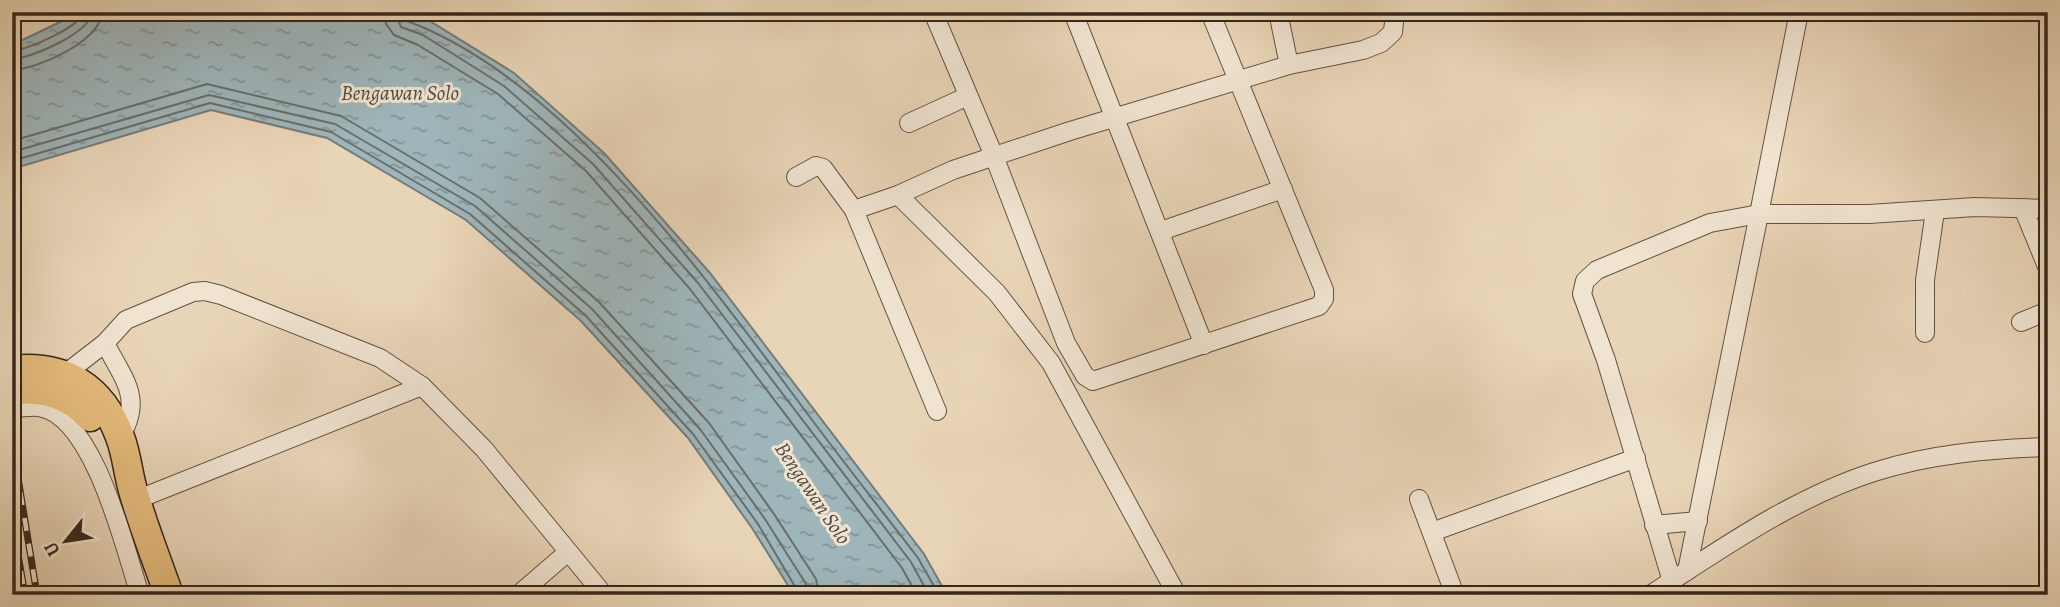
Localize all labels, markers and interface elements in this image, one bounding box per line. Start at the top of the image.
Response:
water label: Bengawan Solo [341,79,459,107]
water label: Bengawan Solo [768,436,858,550]
north arrow [32,505,102,576]
text: U [38,537,67,561]

